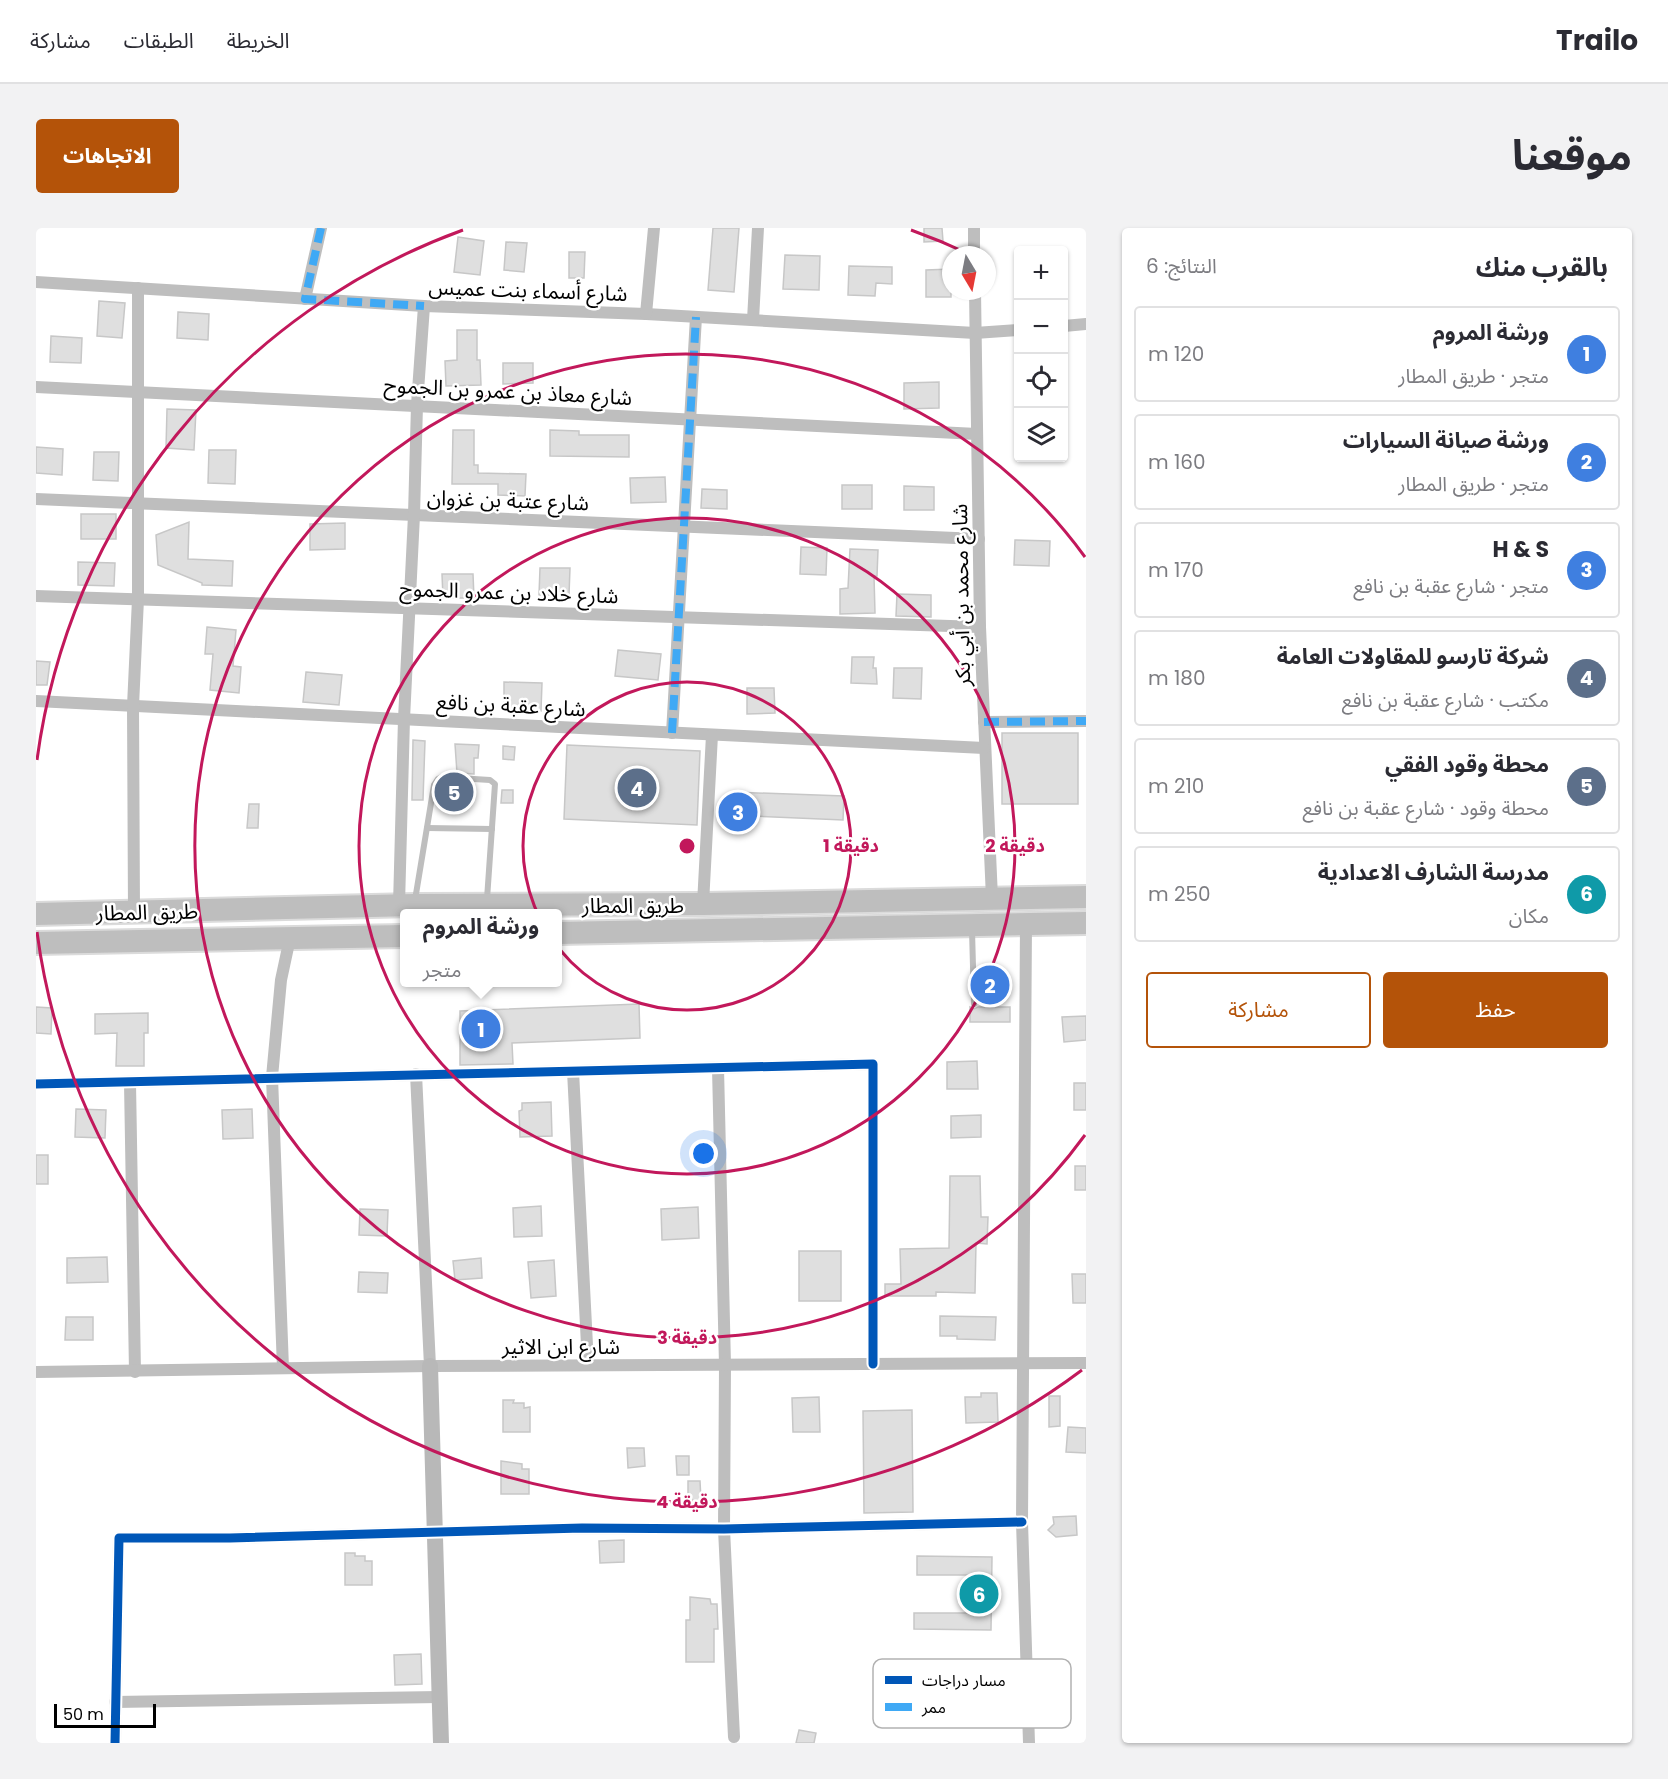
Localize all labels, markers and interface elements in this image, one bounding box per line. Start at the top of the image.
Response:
text: Trailo [1556,21,1638,60]
text: مشاركة [30,26,91,55]
text: الطبقات [124,26,194,55]
text: الخريطة [227,26,290,55]
button: الاتجاهات [36,119,179,193]
text: موقعنا [1512,126,1632,185]
north arrow [942,246,996,300]
map controls [1014,246,1068,462]
button: + [1014,246,1068,300]
text: بالقرب منك [1476,249,1608,285]
text: النتائج: 6 [1146,252,1217,280]
street label: شارع أسماء بنت عميس [428,272,628,309]
button: − [1014,300,1068,354]
text: ورشة المروم [1433,317,1549,348]
text: 120 m [1148,340,1204,368]
text: 1 [1583,340,1590,368]
button: locate [1014,354,1068,408]
text: متجر · طريق المطار [1398,362,1549,390]
street label: شارع معاذ بن عمرو بن الجموح [383,370,633,413]
button: layers [1014,408,1068,462]
text: ورشة صيانة السيارات [1343,425,1549,456]
text: 160 m [1148,448,1206,476]
text: 2 [1581,448,1592,476]
text: متجر · طريق المطار [1398,470,1549,498]
street label: شارع عتبة بن غزوان [426,483,590,518]
street label: شارع محمد بن أبي بكر [945,503,979,688]
text: H & S [1493,534,1549,565]
text: 170 m [1148,556,1204,584]
text: 3 [1580,556,1593,584]
text: متجر · شارع عقبة بن نافع [1353,572,1549,600]
street label: شارع خلاد بن عمرو الجموح [399,574,619,611]
text: شركة تارسو للمقاولات العامة [1277,641,1549,672]
text: 180 m [1148,664,1206,692]
text: 4 [1580,664,1593,692]
text: مكتب · شارع عقبة بن نافع [1342,686,1549,714]
street label: شارع عقبة بن نافع [436,687,586,724]
text: محطة وقود الفقي [1385,749,1549,780]
pin: 4 [618,766,656,810]
pin: 5 [434,770,474,814]
text: 210 m [1148,772,1204,800]
text: 5 [1580,772,1593,800]
pin: 3 [718,790,758,834]
text: محطة وقود · شارع عقبة بن نافع [1302,794,1549,822]
text: 1 دقيقة [823,833,879,858]
text: 2 دقيقة [985,833,1045,858]
centre of rings [677,836,697,856]
text: مدرسة الشارف الاعدادية [1318,857,1549,888]
text: 250 m [1148,880,1211,908]
text: 6 [1580,880,1593,908]
street label: طريق المطار [581,891,684,920]
street label: طريق المطار [95,897,198,927]
text: مكان [1509,902,1549,930]
popup [400,909,562,987]
text: ورشة المروم [423,911,539,942]
text: متجر [423,956,461,984]
pin: 2 [970,962,1010,1008]
button: مشاركة [1146,972,1371,1048]
button: حفظ [1383,972,1608,1048]
pin: 1 [462,1006,500,1052]
your location [689,1139,718,1168]
text: 3 دقيقة [657,1325,717,1350]
street label: شارع ابن الاثير [501,1332,620,1362]
text: 4 دقيقة [656,1489,718,1514]
pin: 6 [960,1572,998,1616]
legend [873,1659,1071,1728]
text: مسار دراجات [922,1669,1006,1692]
text: ممر [921,1696,946,1719]
scale bar [54,1701,156,1728]
text: 50 m [63,1703,104,1726]

